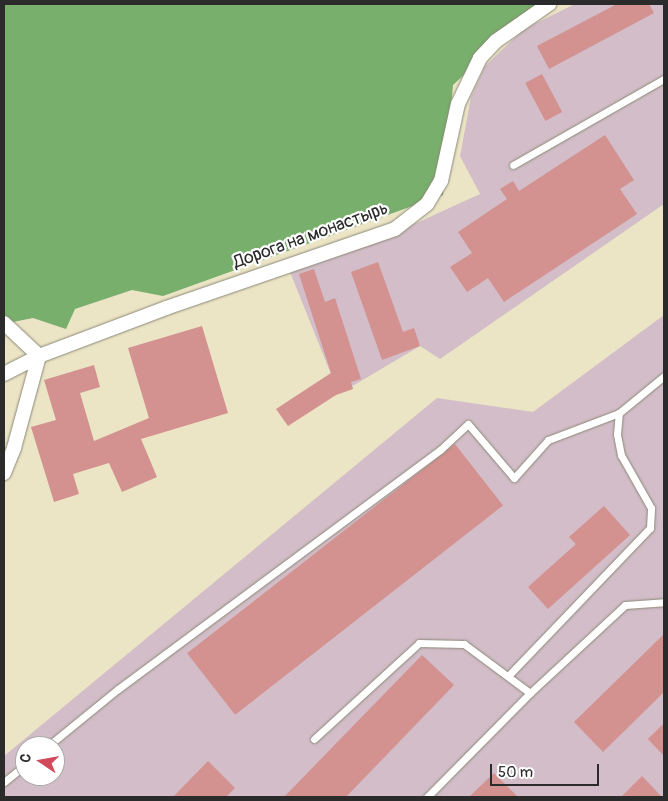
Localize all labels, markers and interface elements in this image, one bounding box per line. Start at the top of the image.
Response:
street label: Дорога на монастырь [231,198,391,274]
north arrow [15,736,65,786]
text: С [17,752,35,764]
scale bar [493,754,602,786]
text: 50 m [498,763,533,782]

